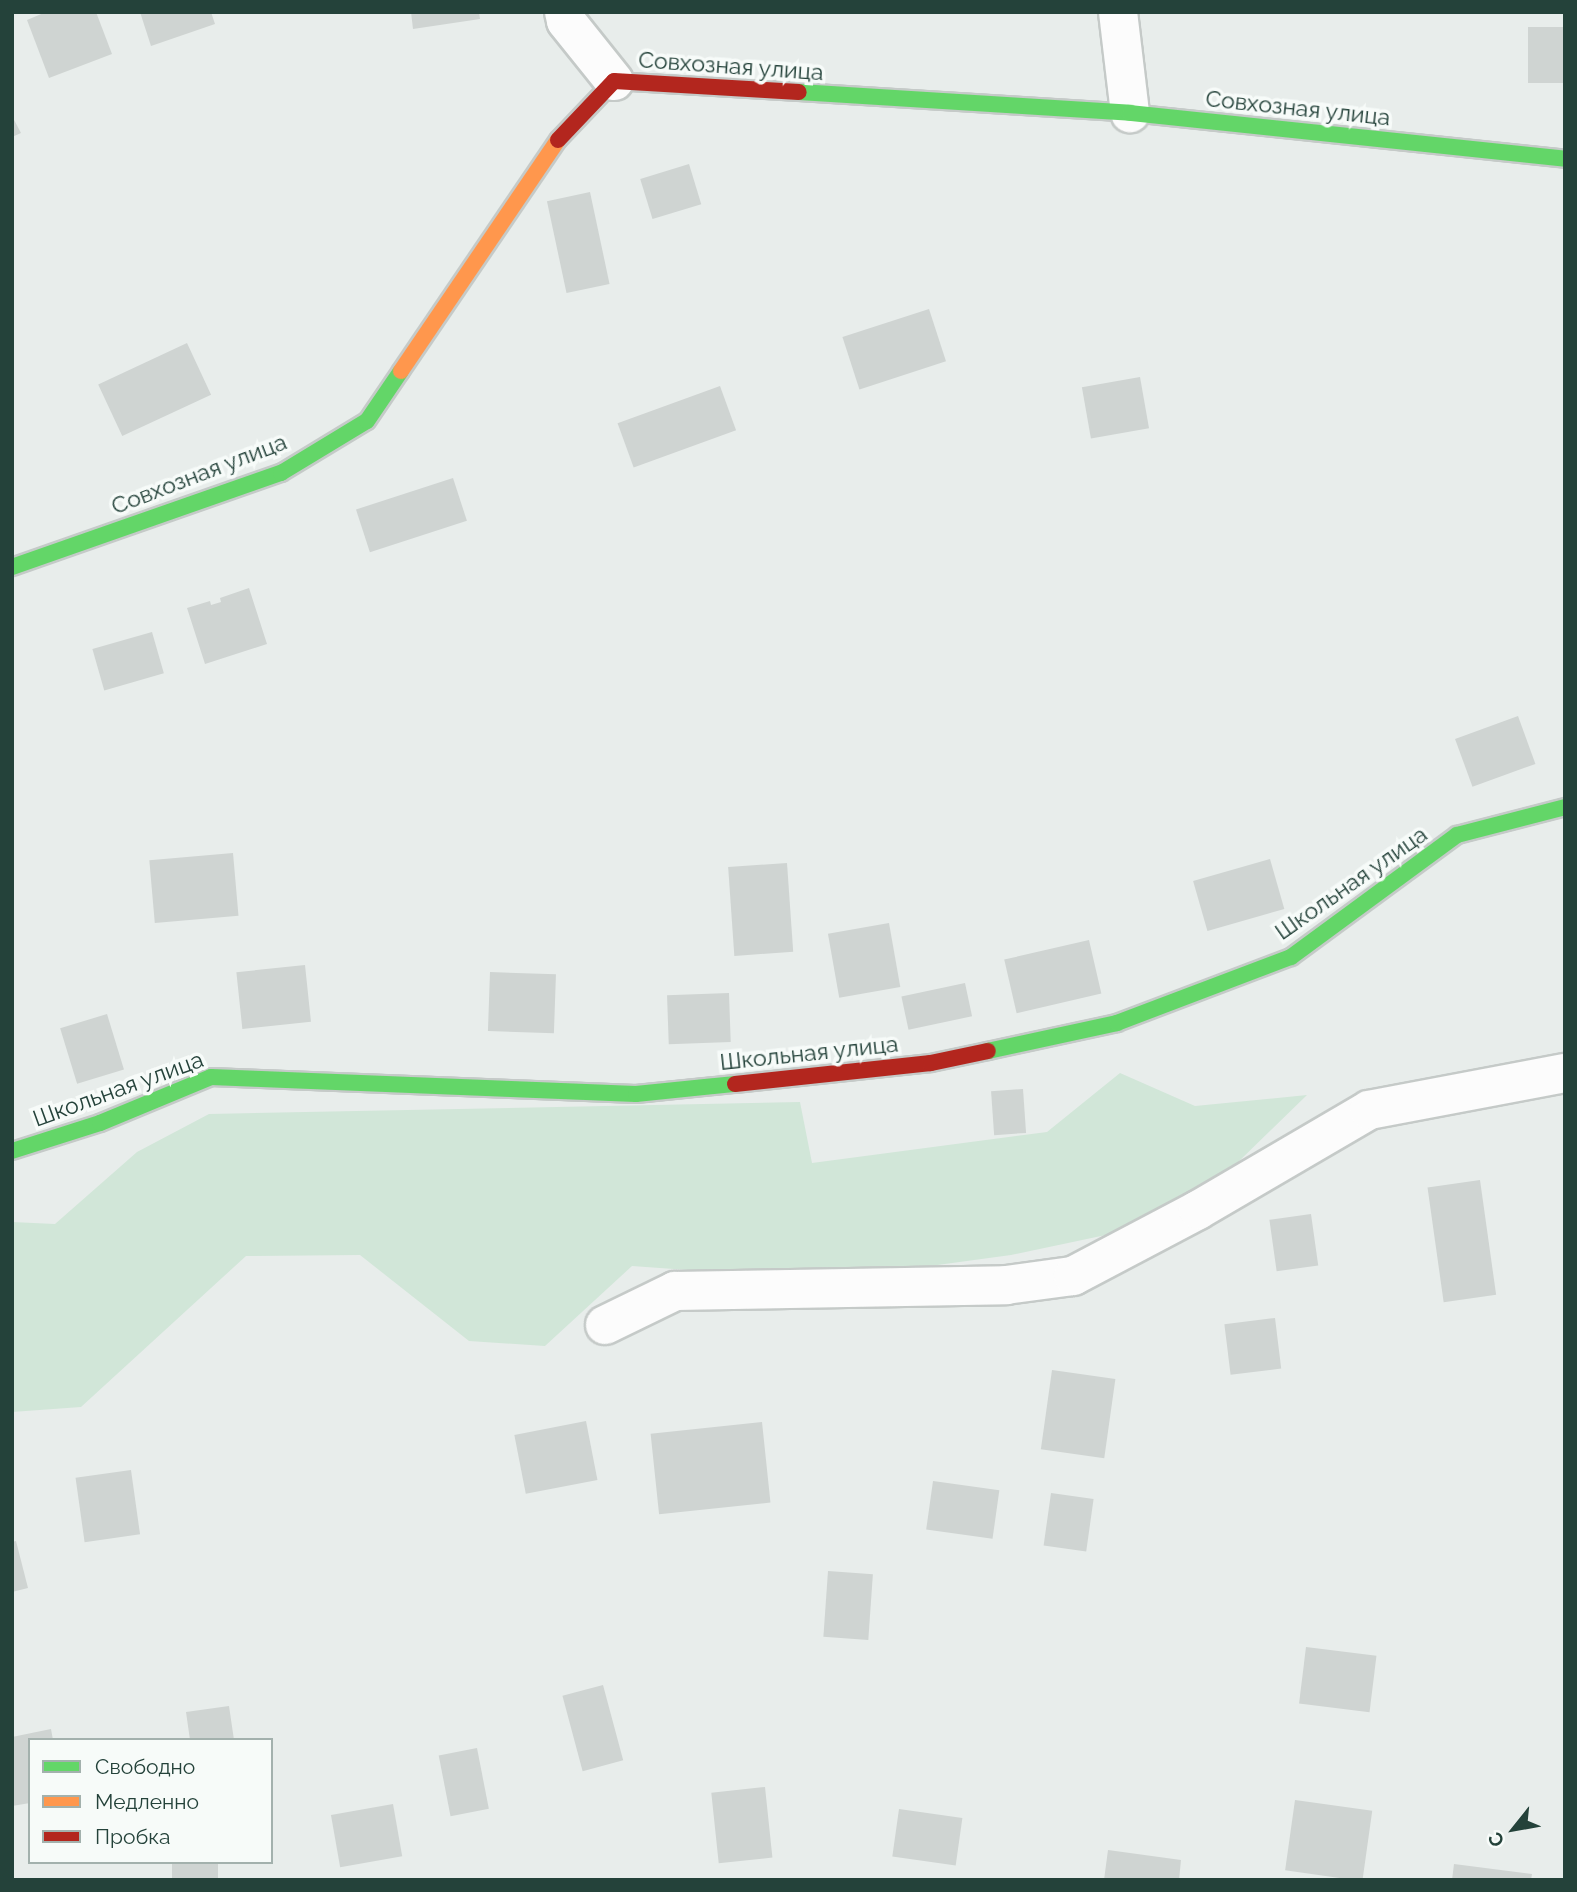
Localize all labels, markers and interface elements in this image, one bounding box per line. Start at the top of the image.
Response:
street label: Совхозная улица [637,46,825,86]
street label: Совхозная улица [1204,85,1392,131]
street label: Совхозная улица [107,428,291,520]
street label: Школьная улица [1269,820,1433,946]
street label: Школьная улица [718,1030,900,1076]
street label: Школьная улица [29,1045,207,1133]
legend [28,1738,273,1864]
text: Свободно [95,1754,195,1779]
text: Медленно [95,1789,199,1814]
north arrow [1479,1794,1549,1864]
text: Пробка [95,1824,171,1849]
text: С [1483,1829,1509,1851]

